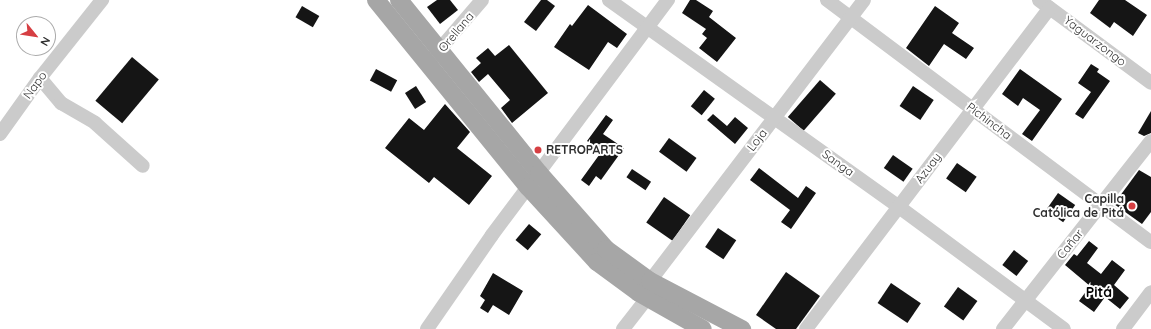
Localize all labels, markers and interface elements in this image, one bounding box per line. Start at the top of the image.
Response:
street label: Orellana [435,9,477,55]
street label: Yaguarzongo [1061,13,1129,69]
north arrow [16,16,56,56]
text: N [37,34,54,49]
street label: Napo [20,68,50,102]
street label: Pichincha [964,99,1014,143]
street label: Loja [744,126,770,154]
place label: RETROPARTS [546,143,623,157]
marker: RETROPARTS [533,145,543,155]
street label: Sanga [819,147,857,179]
street label: Azuay [912,150,944,186]
place label: Capilla Católica de Pitá [1033,192,1124,220]
marker: Capilla Católica de Pitá [1127,201,1137,211]
street label: Cañar [1054,226,1086,262]
district label: Pitá [1086,284,1112,300]

